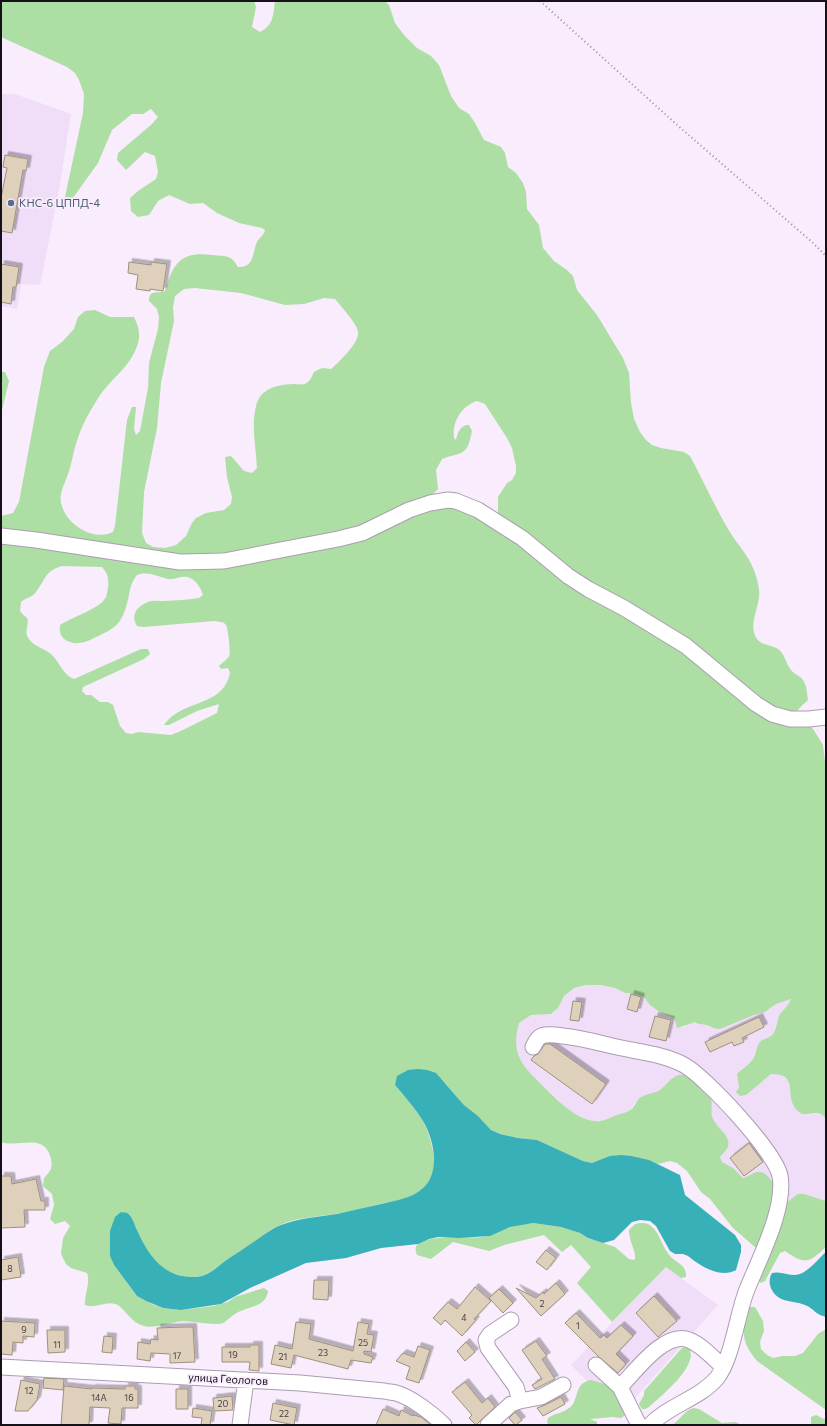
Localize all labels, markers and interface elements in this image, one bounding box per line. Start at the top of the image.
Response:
place label: КНС-6 ЦППД-4 [19,196,101,209]
marker: КНС-6 ЦППД-4 [6,198,16,208]
house number: 8 [7,1263,13,1274]
house number: 2 [540,1298,545,1309]
house number: 4 [461,1312,467,1323]
house number: 1 [576,1320,580,1331]
house number: 9 [21,1324,27,1335]
house number: 25 [358,1337,368,1348]
house number: 11 [53,1339,61,1350]
house number: 23 [318,1347,328,1358]
house number: 19 [228,1349,238,1360]
house number: 17 [173,1350,182,1361]
house number: 21 [279,1351,287,1362]
street label: улица Геологов [188,1370,268,1387]
house number: 12 [25,1385,33,1396]
house number: 14А [91,1392,107,1403]
house number: 16 [124,1392,134,1403]
house number: 20 [218,1398,229,1409]
house number: 22 [279,1408,289,1419]

